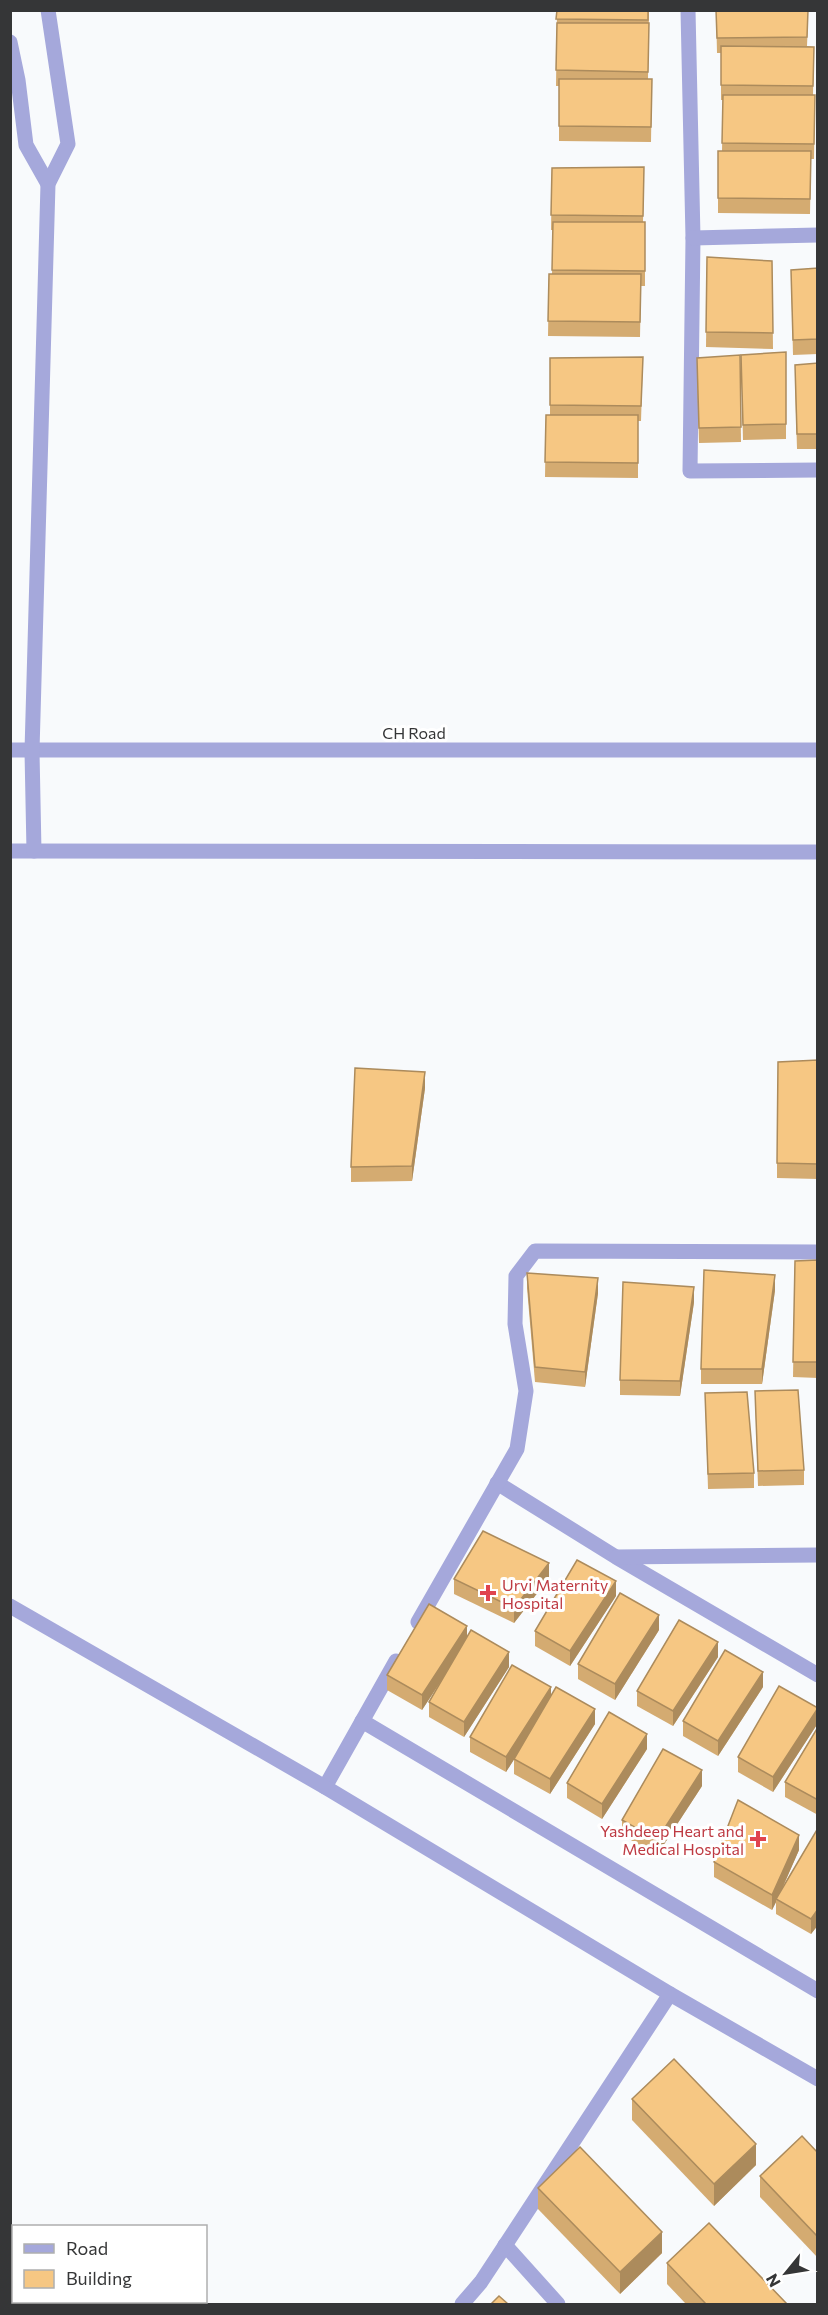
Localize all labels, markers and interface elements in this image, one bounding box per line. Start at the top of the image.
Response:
street label: CH Road [382,723,446,742]
place label: Urvi Maternity Hospital [502,1575,608,1612]
marker: Urvi Maternity Hospital [479,1584,497,1602]
place label: Yashdeep Heart and Medical Hospital [600,1821,744,1858]
marker: Yashdeep Heart and Medical Hospital [749,1830,767,1848]
legend [12,2225,207,2303]
text: Road [66,2237,108,2259]
north arrow [756,2243,816,2303]
text: Building [66,2267,132,2289]
text: N [761,2271,784,2291]

